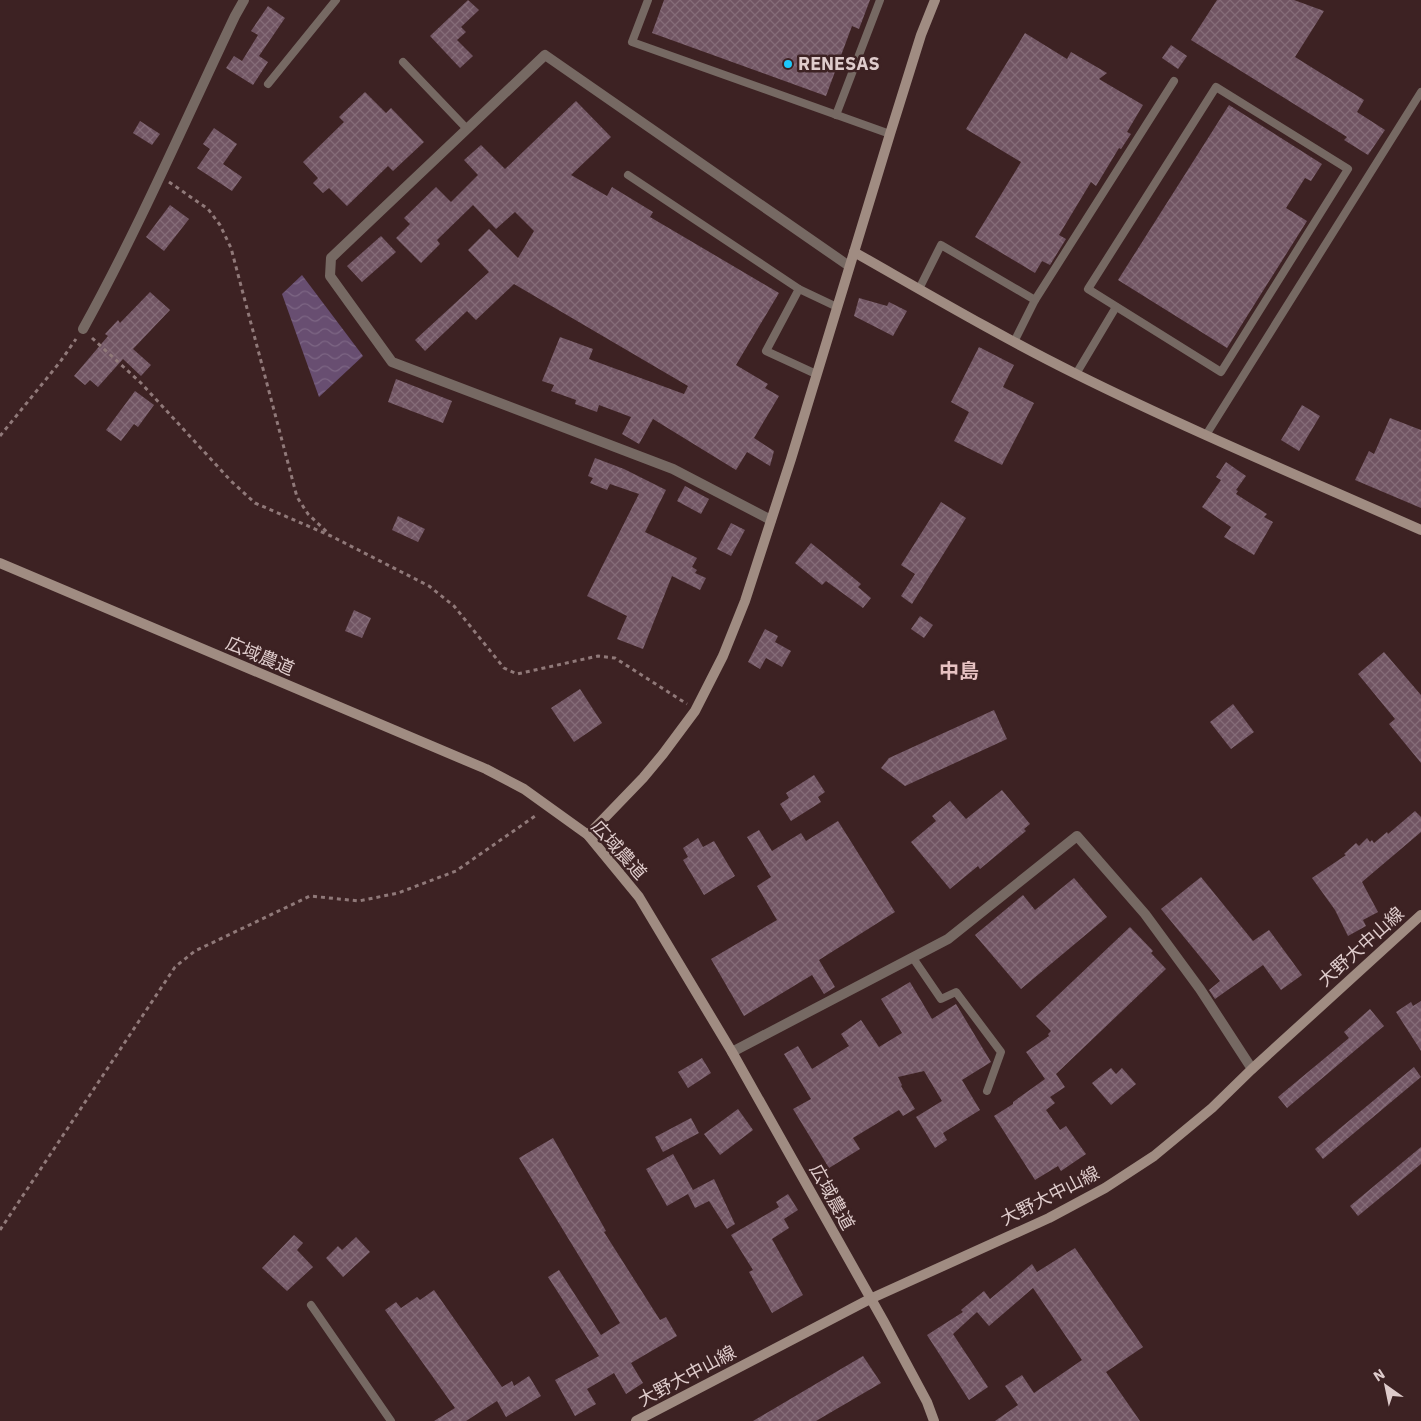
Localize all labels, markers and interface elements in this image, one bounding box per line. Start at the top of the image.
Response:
place label: RENESAS [798,52,880,75]
marker: RENESAS [782,58,794,70]
street label: 広域農道 [223,631,298,680]
district label: 中島 [939,657,979,684]
street label: 広域農道 [587,815,652,884]
street label: 大野大中山線 [1313,902,1408,991]
street label: 広域農道 [805,1160,860,1234]
street label: 大野大中山線 [996,1161,1103,1230]
street label: 大野大中山線 [634,1340,740,1411]
north arrow [1361,1361,1411,1411]
text: N [1370,1365,1388,1385]

